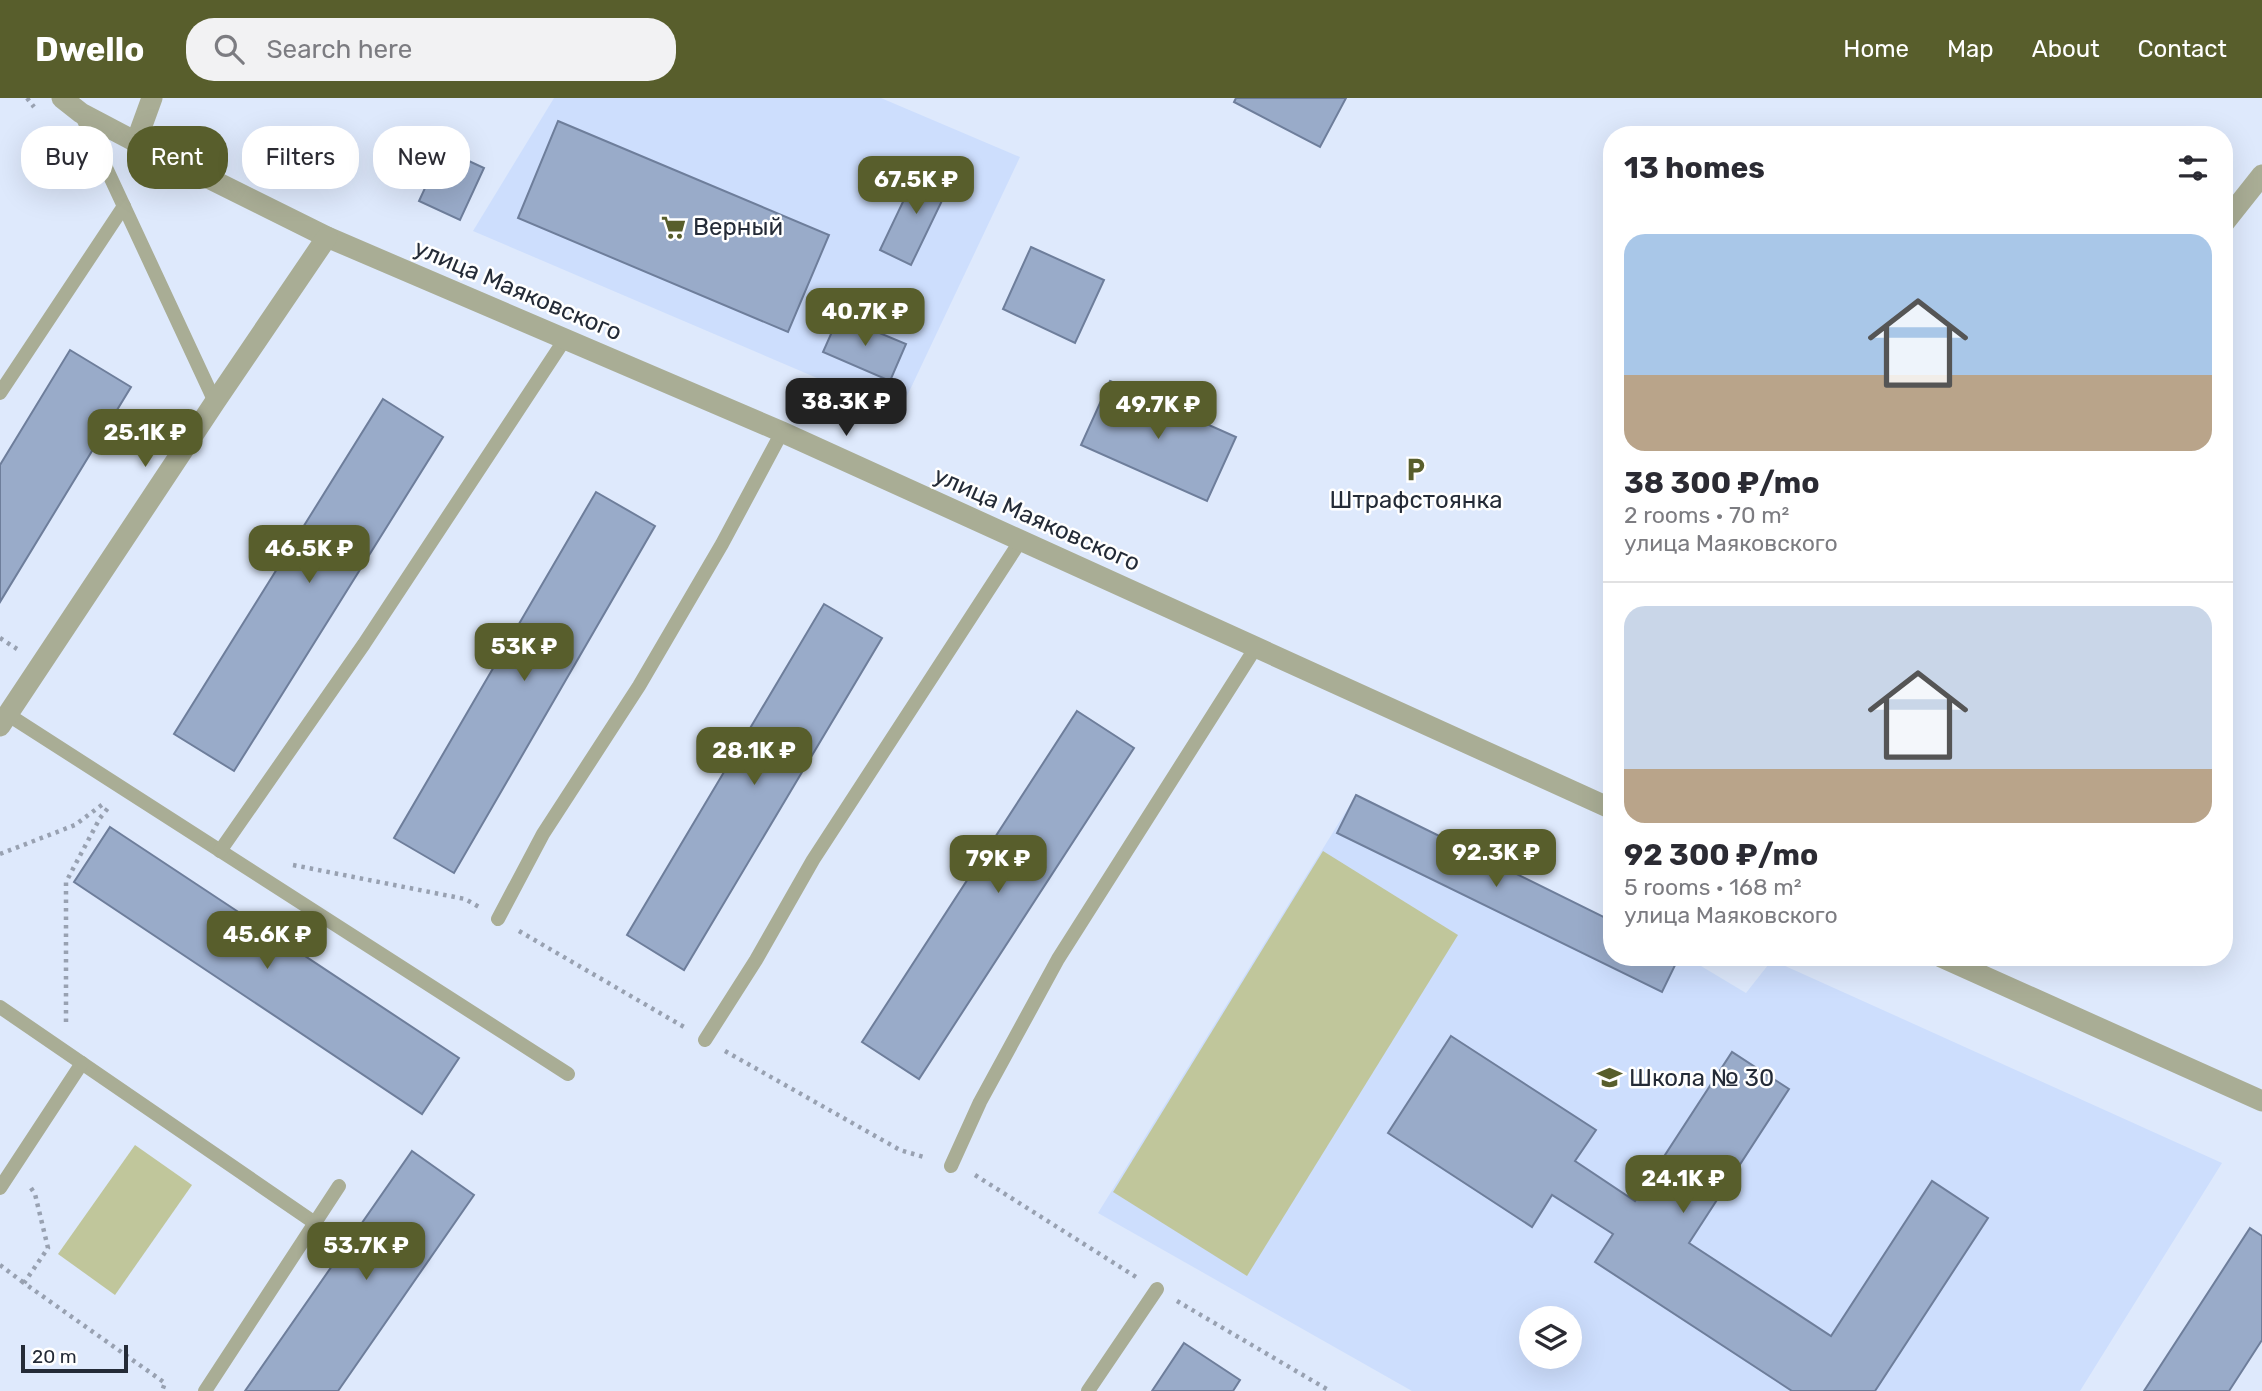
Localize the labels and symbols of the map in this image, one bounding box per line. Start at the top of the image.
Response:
pin: 67.5K ₽ [851,156,981,216]
supermarket icon: Верный [659,213,687,241]
place label: Верный [693,213,783,241]
street label: улица Маяковского [410,234,626,346]
pin: 40.7K ₽ [800,288,930,348]
pin: 38.3K ₽ [781,378,911,438]
pin: 49.7K ₽ [1093,382,1223,441]
pin: 25.1K ₽ [80,410,210,469]
parking icon: Штрафстоянка [1402,455,1430,483]
street label: улица Маяковского [929,461,1145,577]
place label: Штрафстоянка [1329,486,1503,514]
pin: 46.5K ₽ [244,526,374,585]
pin: 53K ₽ [475,624,573,683]
pin: 28.1K ₽ [689,728,819,787]
pin: 92.3K ₽ [1431,830,1561,889]
pin: 79K ₽ [949,836,1047,895]
pin: 45.6K ₽ [202,912,332,971]
school or university icon: Школа № 30 [1595,1064,1623,1092]
place label: Школа № 30 [1629,1064,1774,1092]
pin: 24.1K ₽ [1618,1156,1748,1215]
pin: 53.7K ₽ [301,1222,431,1282]
scale bar [21,1342,128,1374]

